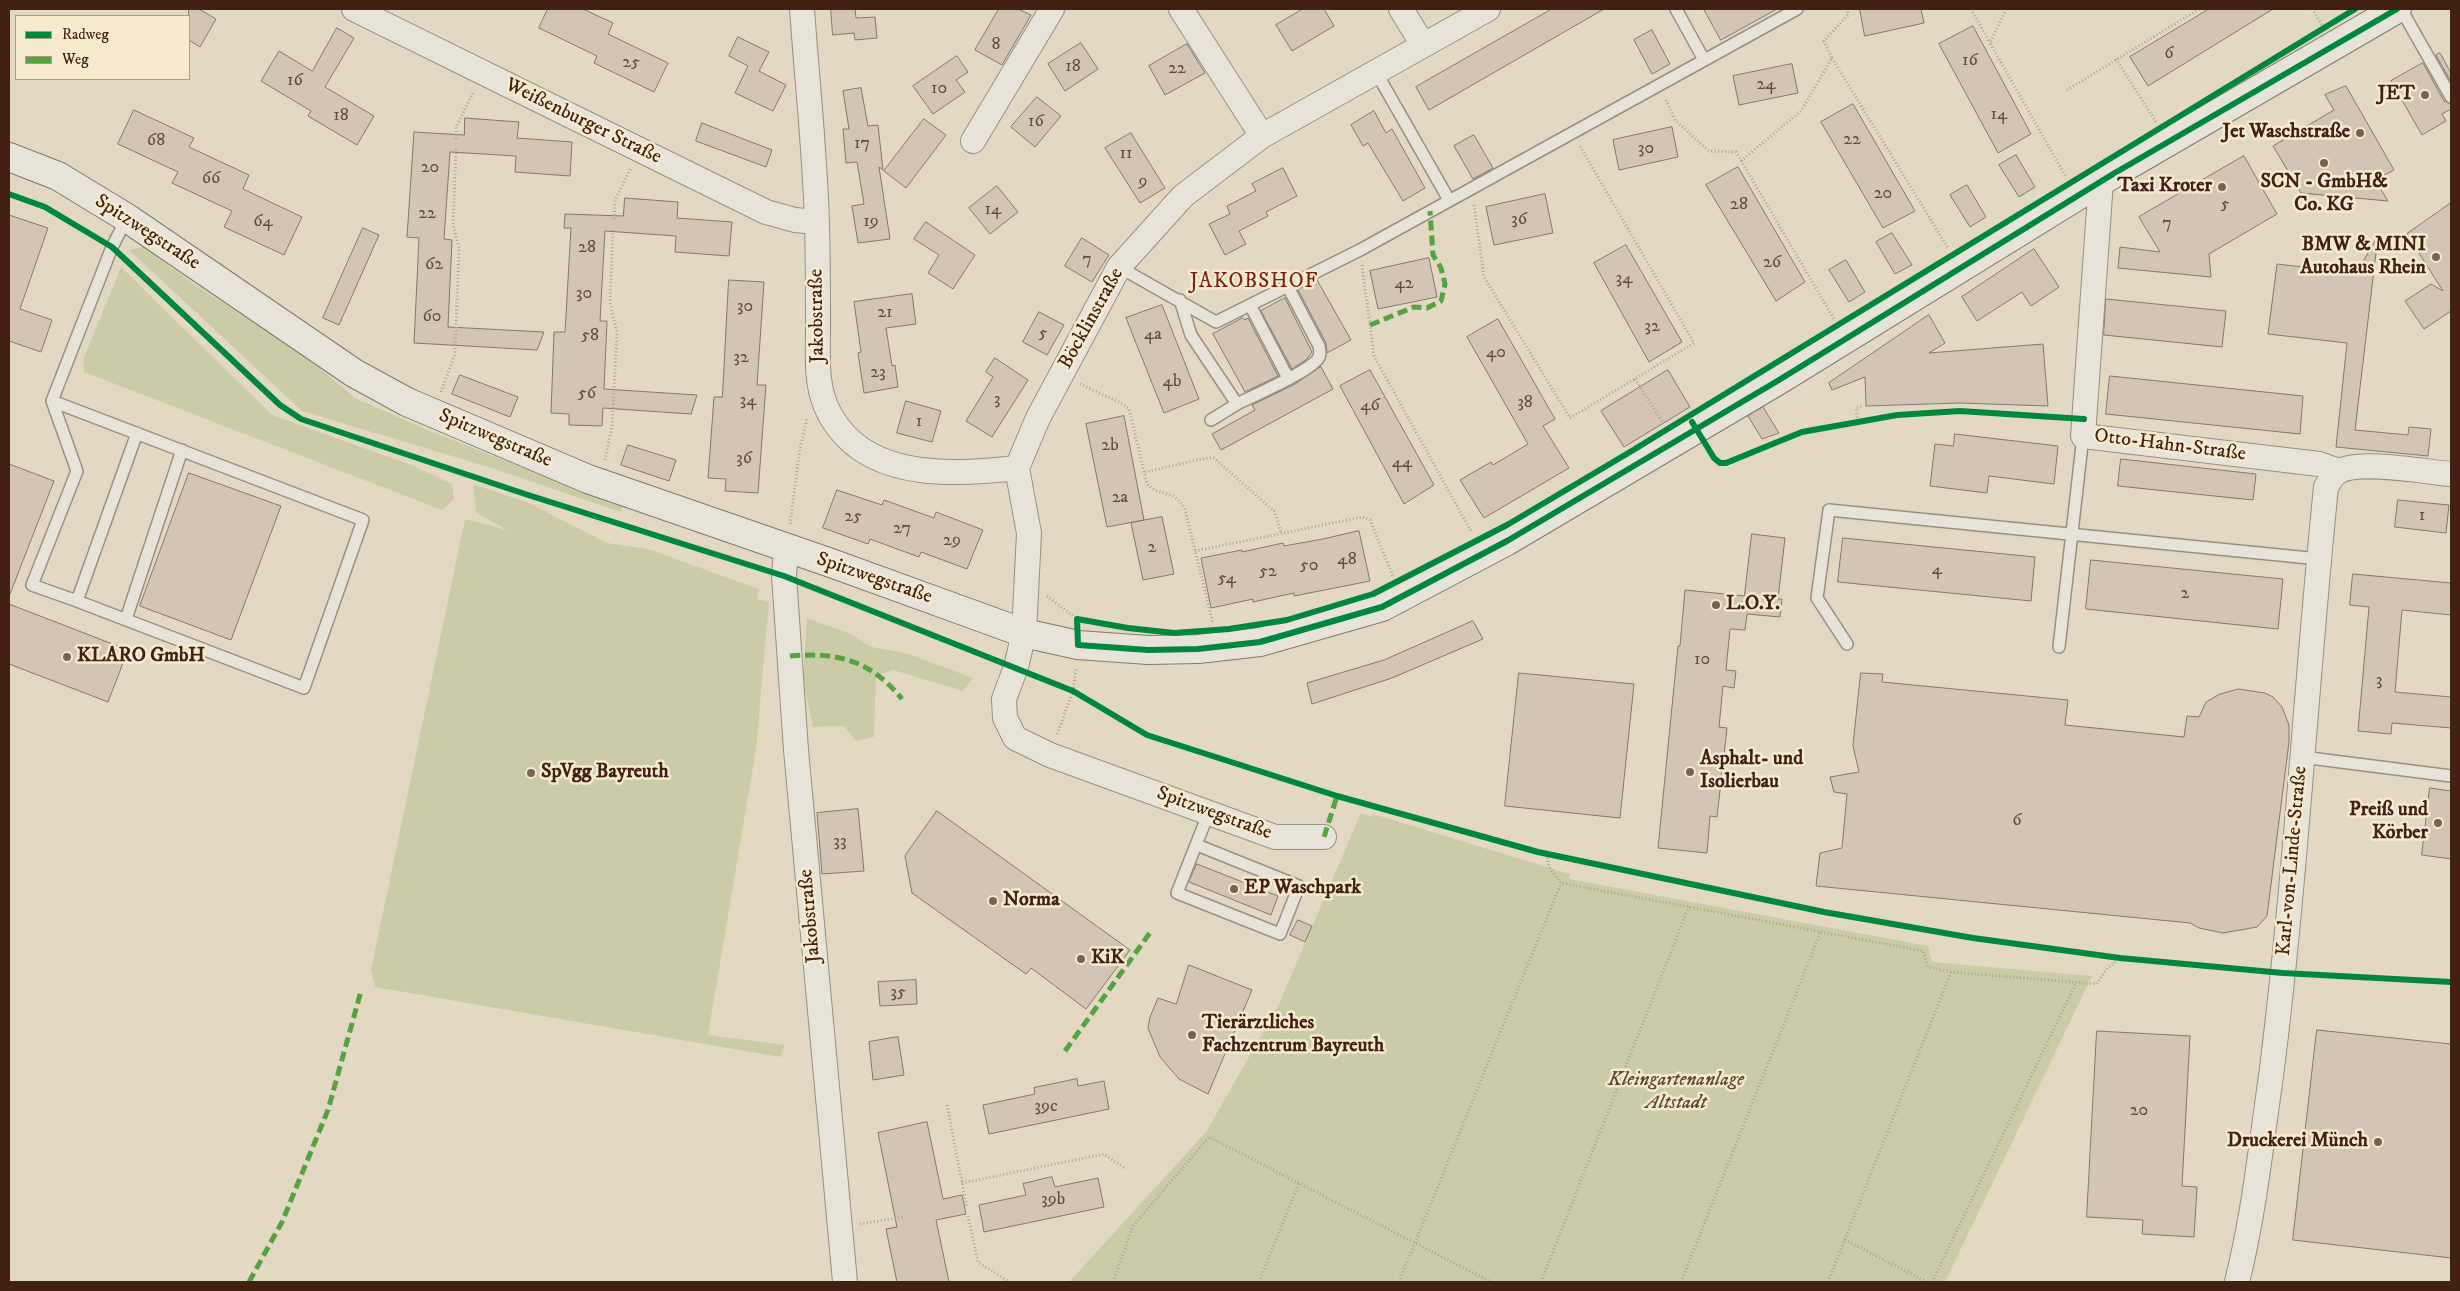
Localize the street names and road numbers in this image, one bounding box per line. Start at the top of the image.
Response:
street label: Weißenburger Straße [501,74,665,170]
street label: Spitzwegstraße [90,190,204,276]
street label: Böcklinstraße [1054,264,1130,374]
street label: Jakobstraße [805,269,831,363]
street label: Spitzwegstraße [435,404,555,474]
street label: Otto-Hahn-Straße [2093,425,2247,467]
street label: Spitzwegstraße [813,548,935,610]
street label: Karl-von-Linde-Straße [2273,765,2313,957]
street label: Spitzwegstraße [1153,782,1275,846]
street label: Jakobstraße [795,868,827,964]

